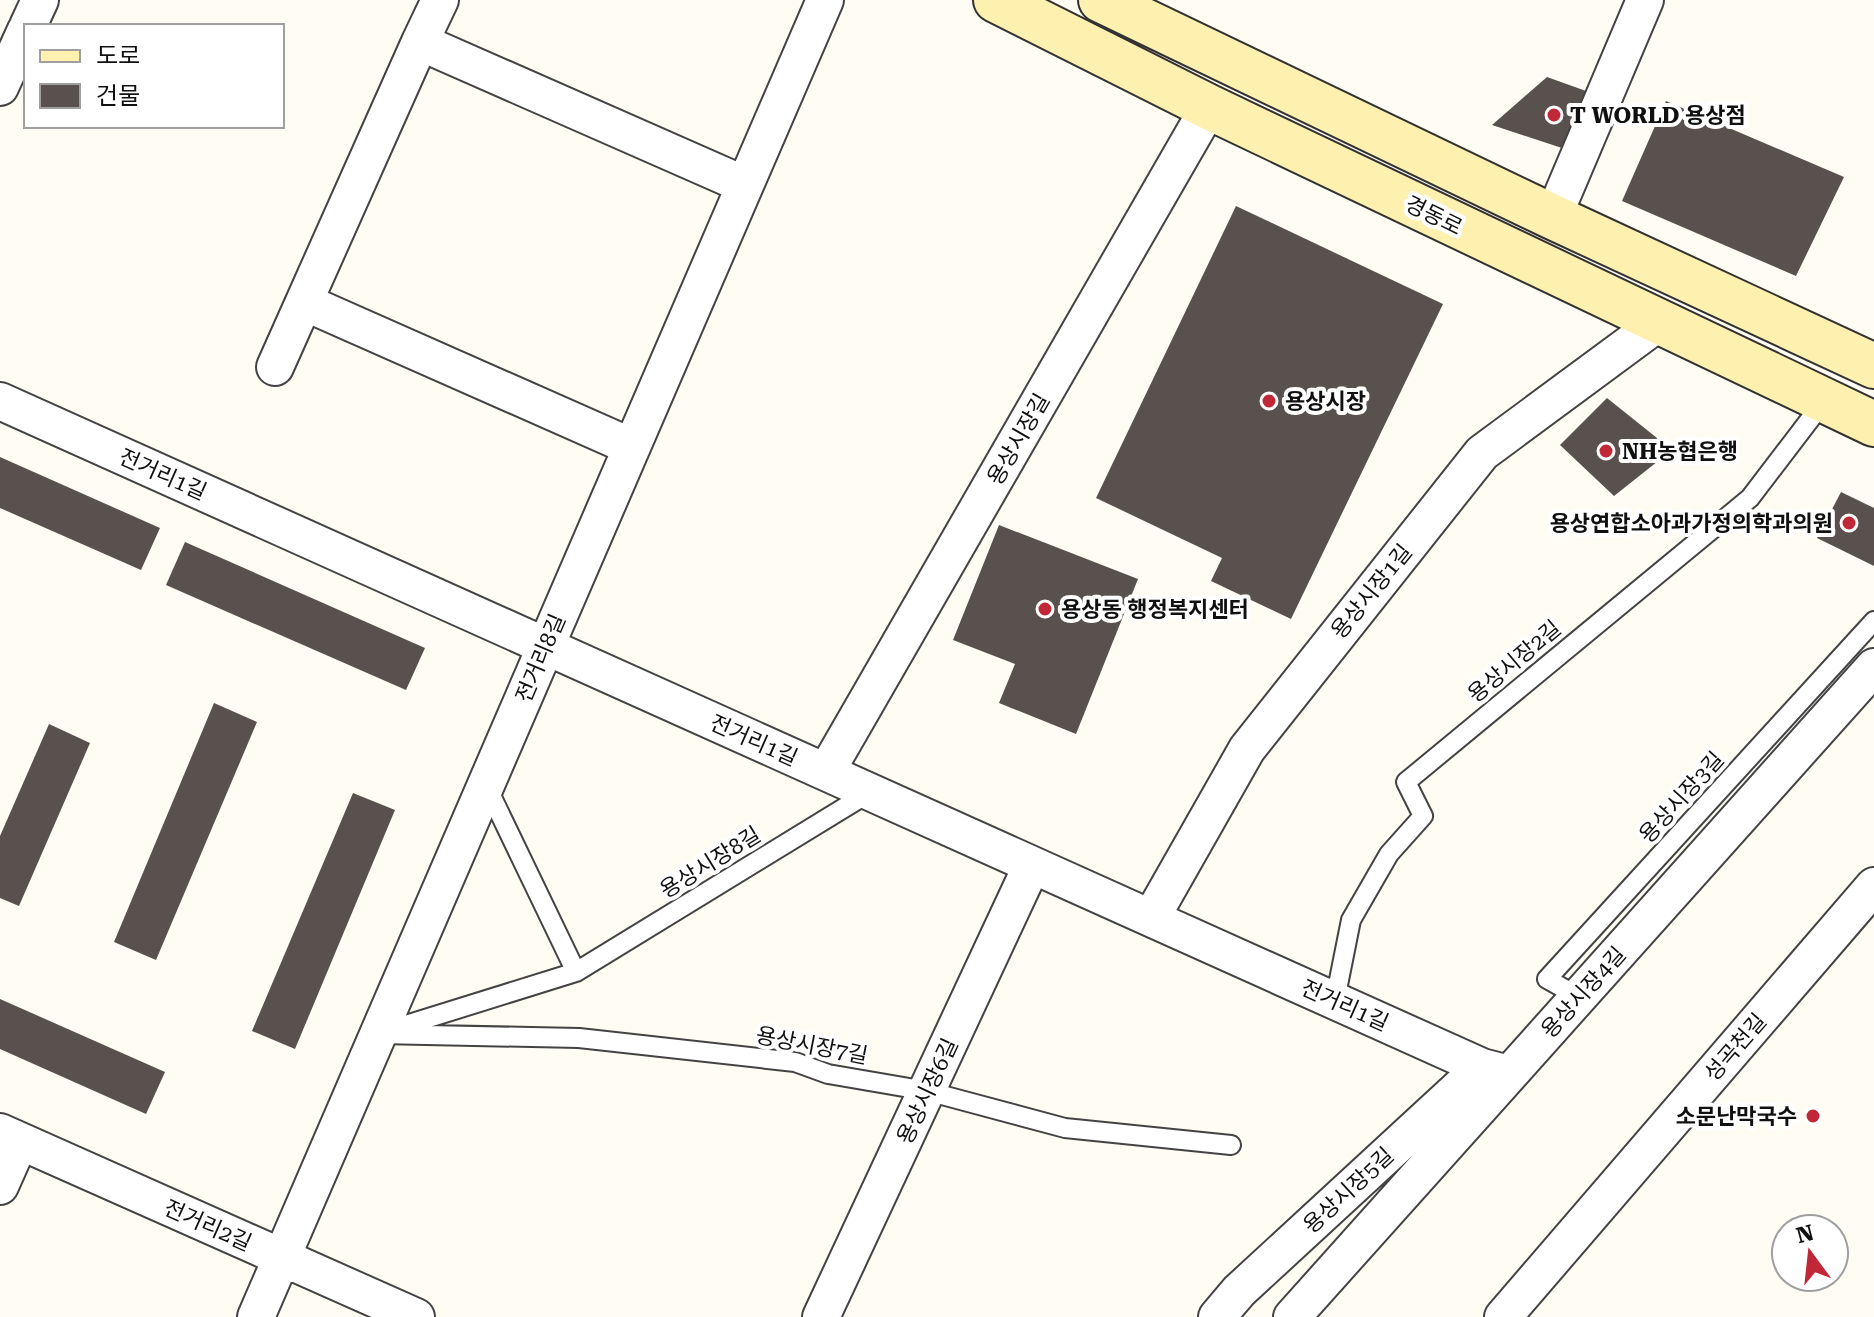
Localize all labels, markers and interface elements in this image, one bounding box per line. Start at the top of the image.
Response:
legend [24,24,284,128]
text: 도로 [96,42,140,70]
text: 건물 [96,82,140,110]
place label: T WORLD 용상점 [1570,103,1746,128]
marker: T WORLD 용상점 [1545,106,1563,124]
street label: 경동로 [1401,191,1467,240]
street label: 용상시장길 [982,389,1055,489]
place label: 용상시장 [1285,389,1366,414]
marker: 용상시장 [1260,392,1278,410]
place label: NH농협은행 [1622,439,1738,464]
marker: NH농협은행 [1597,442,1615,460]
street label: 전거리1길 [115,444,210,505]
place label: 용상연합소아과가정의학과의원 [1550,511,1833,536]
marker: 용상연합소아과가정의학과의원 [1840,514,1858,532]
street label: 용상시장1길 [1326,539,1417,643]
place label: 용상동 행정복지센터 [1061,597,1249,622]
marker: 용상동 행정복지센터 [1036,600,1054,618]
street label: 전거리8길 [511,610,570,706]
street label: 용상시장2길 [1463,615,1566,707]
street label: 전거리1길 [706,710,801,771]
street label: 용상시장3길 [1634,747,1729,848]
street label: 용상시장8길 [656,822,765,903]
street label: 용상시장4길 [1536,942,1631,1043]
street label: 전거리1길 [1297,975,1392,1036]
street label: 성곡천길 [1699,1009,1771,1086]
street label: 용상시장7길 [754,1022,870,1069]
street label: 용상시장6길 [892,1034,963,1148]
place label: 소문난막국수 [1676,1104,1797,1129]
marker: 소문난막국수 [1804,1107,1822,1125]
street label: 용상시장5길 [1298,1143,1398,1238]
street label: 전거리2길 [160,1195,255,1256]
north arrow [1770,1213,1850,1293]
text: N [1794,1220,1816,1248]

